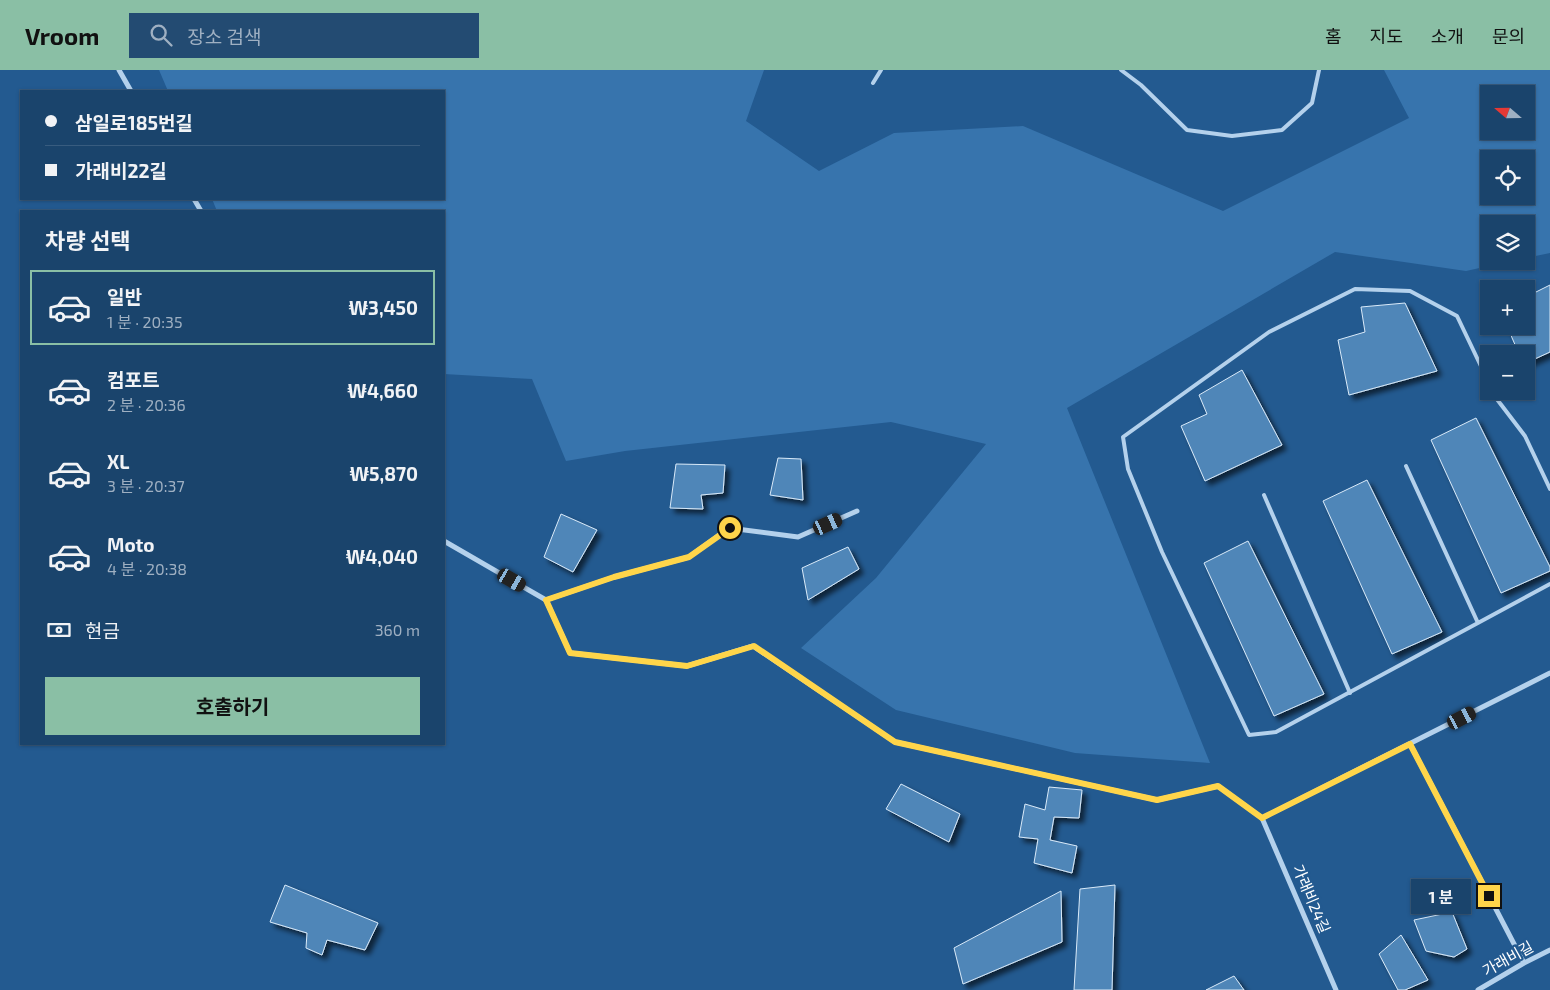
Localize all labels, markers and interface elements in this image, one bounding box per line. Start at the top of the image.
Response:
search box [129,13,479,58]
text: Vroom [25,21,99,50]
icon: search [147,21,175,49]
text: 장소 검색 [187,25,261,48]
text: 홈 [1325,25,1342,47]
text: 지도 [1370,25,1403,47]
text: 소개 [1431,25,1464,47]
text: 문의 [1492,25,1525,47]
north arrow [1480,85,1535,140]
map controls [1480,85,1535,400]
text: 삼일로185번길 [75,111,193,134]
button: locate [1480,150,1535,205]
text: 가래비22길 [75,159,167,182]
button: layers [1480,215,1535,270]
text: 차량 선택 [45,227,131,253]
button: + [1480,280,1535,335]
icon: car [47,285,92,330]
text: 일반 [107,285,142,308]
text: ₩3,450 [349,296,418,319]
text: 1 분 · 20:35 [107,312,182,331]
button: − [1480,345,1535,400]
icon: car [47,368,92,413]
text: 컴포트 [107,368,159,391]
text: ₩4,660 [347,379,418,402]
text: 2 분 · 20:36 [107,395,186,414]
text: XL [107,450,129,473]
icon: car [47,451,92,496]
text: ₩5,870 [349,462,418,485]
text: 3 분 · 20:37 [107,476,185,495]
car [811,511,844,537]
route start [719,517,741,539]
text: Moto [107,533,155,556]
icon: car [47,534,92,579]
text: ₩4,040 [346,545,418,568]
text: 4 분 · 20:38 [107,559,187,578]
car [495,566,528,594]
icon: cash [45,616,73,644]
text: 현금 [85,619,120,642]
text: 360 m [375,620,420,639]
button: 호출하기 [45,677,420,735]
car [1445,705,1478,731]
street label: 가래비24길 [1289,862,1334,936]
callout: 1 분 [1412,878,1472,914]
route end [1478,885,1500,907]
text: 1 분 [1428,887,1454,906]
street label: 가래비길 [1479,937,1536,979]

